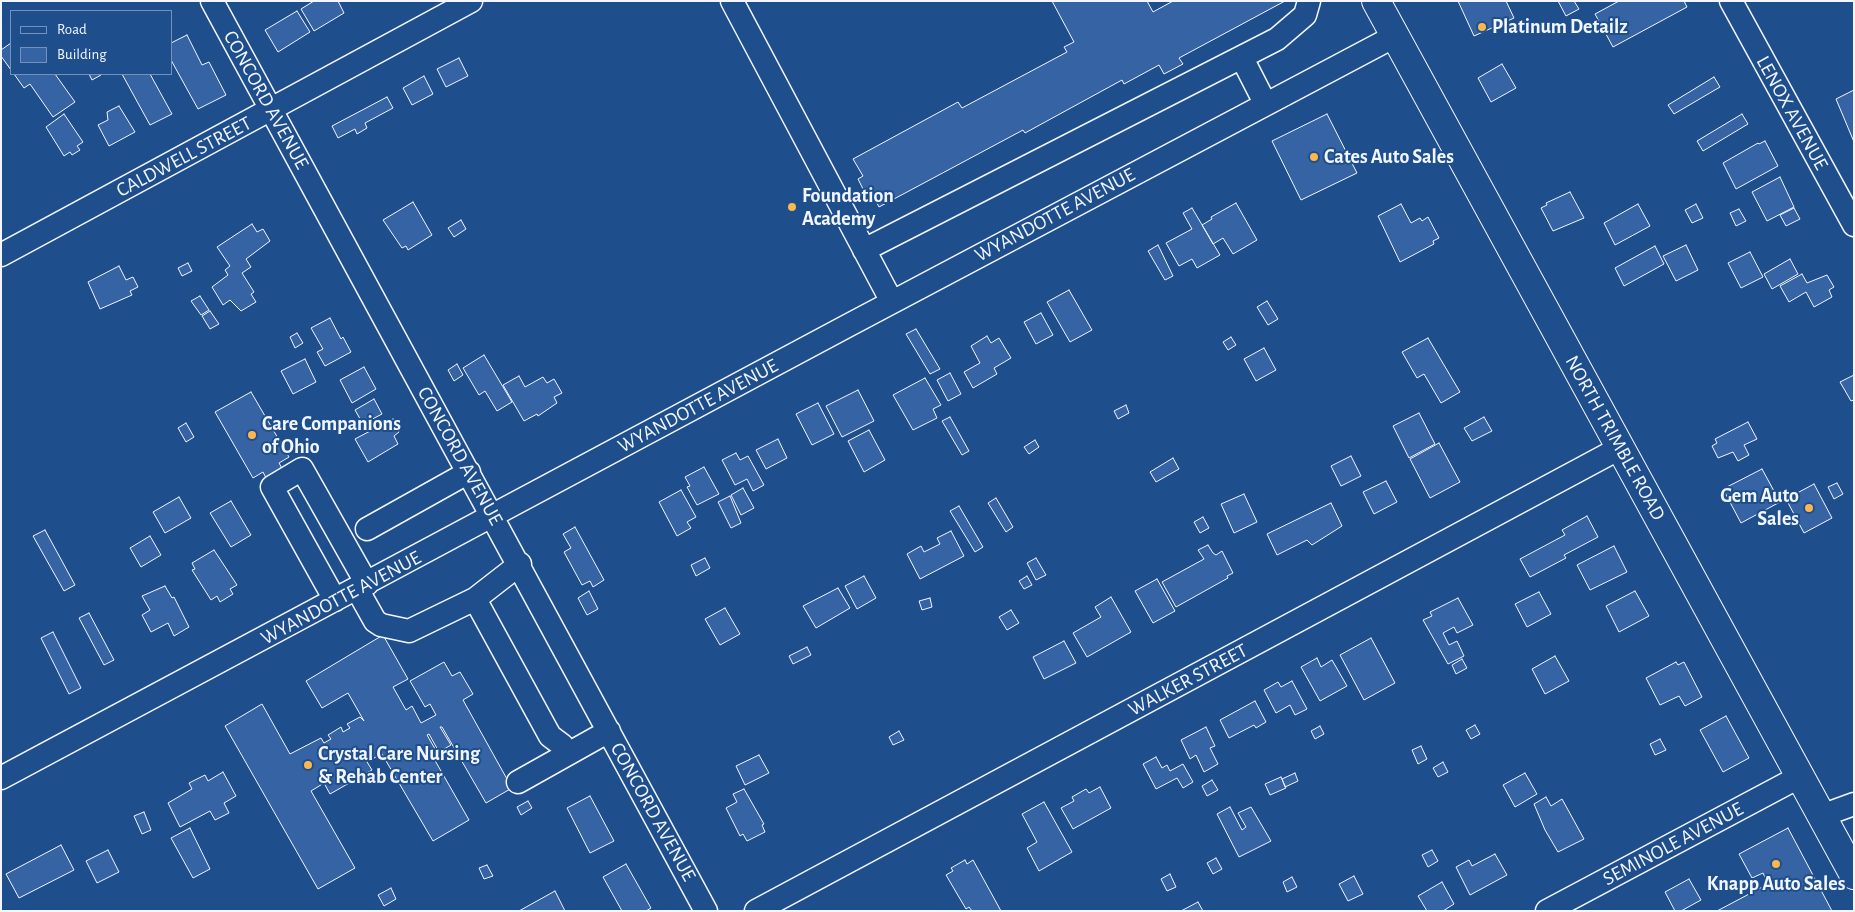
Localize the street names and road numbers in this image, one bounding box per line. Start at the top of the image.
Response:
street label: CONCORD AVENUE [218,27,314,173]
street label: LENOX AVENUE [1751,52,1833,174]
street label: CALDWELL STREET [112,111,256,203]
street label: WYANDOTTE AVENUE [971,163,1139,267]
street label: NORTH TRIMBLE ROAD [1560,351,1670,525]
street label: WYANDOTTE AVENUE [614,354,782,458]
street label: CONCORD AVENUE [412,383,508,529]
street label: WYANDOTTE AVENUE [257,546,425,650]
street label: WALKER STREET [1124,639,1252,721]
street label: CONCORD AVENUE [605,739,701,885]
street label: SEMINOLE AVENUE [1599,797,1747,891]

